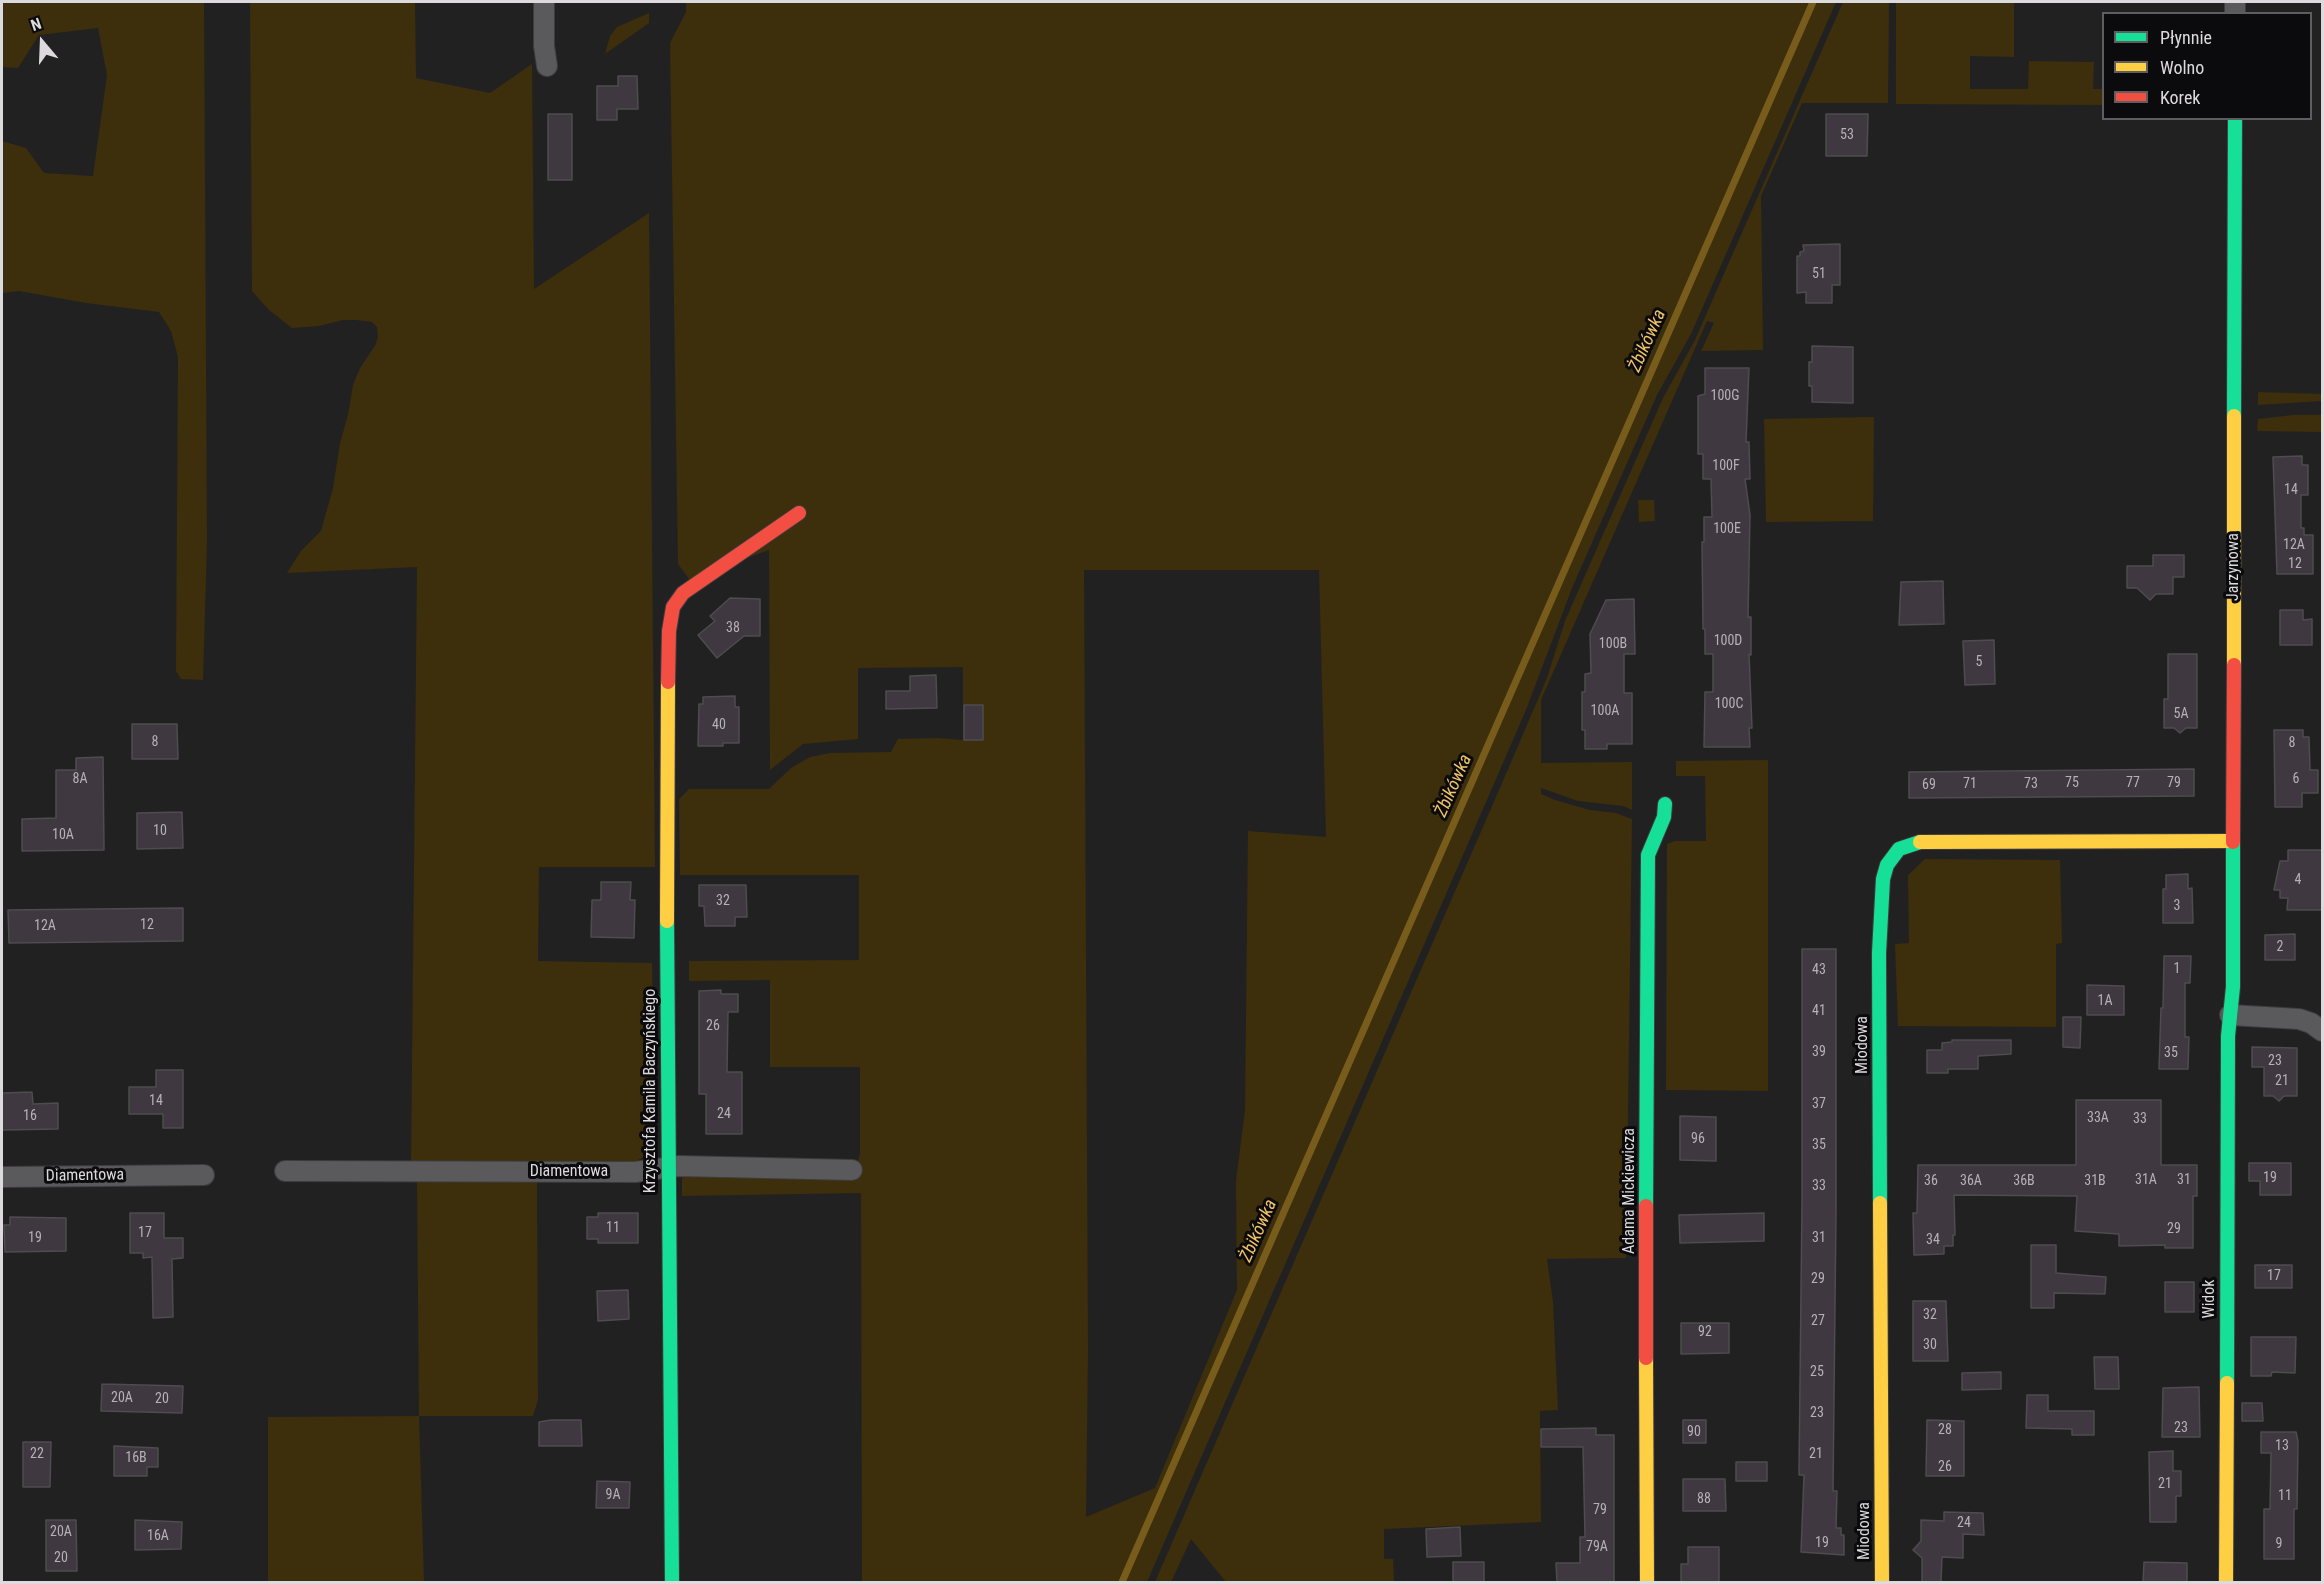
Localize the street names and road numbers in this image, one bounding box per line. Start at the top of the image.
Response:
street label: Jarzynowa [2224,533,2244,601]
street label: Krzysztofa Kamila Baczyńskiego [641,989,661,1193]
street label: Miodowa [1853,1016,1873,1074]
street label: Adama Mickiewicza [1620,1128,1640,1254]
street label: Diamentowa [530,1162,608,1182]
street label: Diamentowa [46,1166,124,1186]
street label: Widok [2200,1279,2220,1319]
street label: Miodowa [1855,1502,1875,1560]

